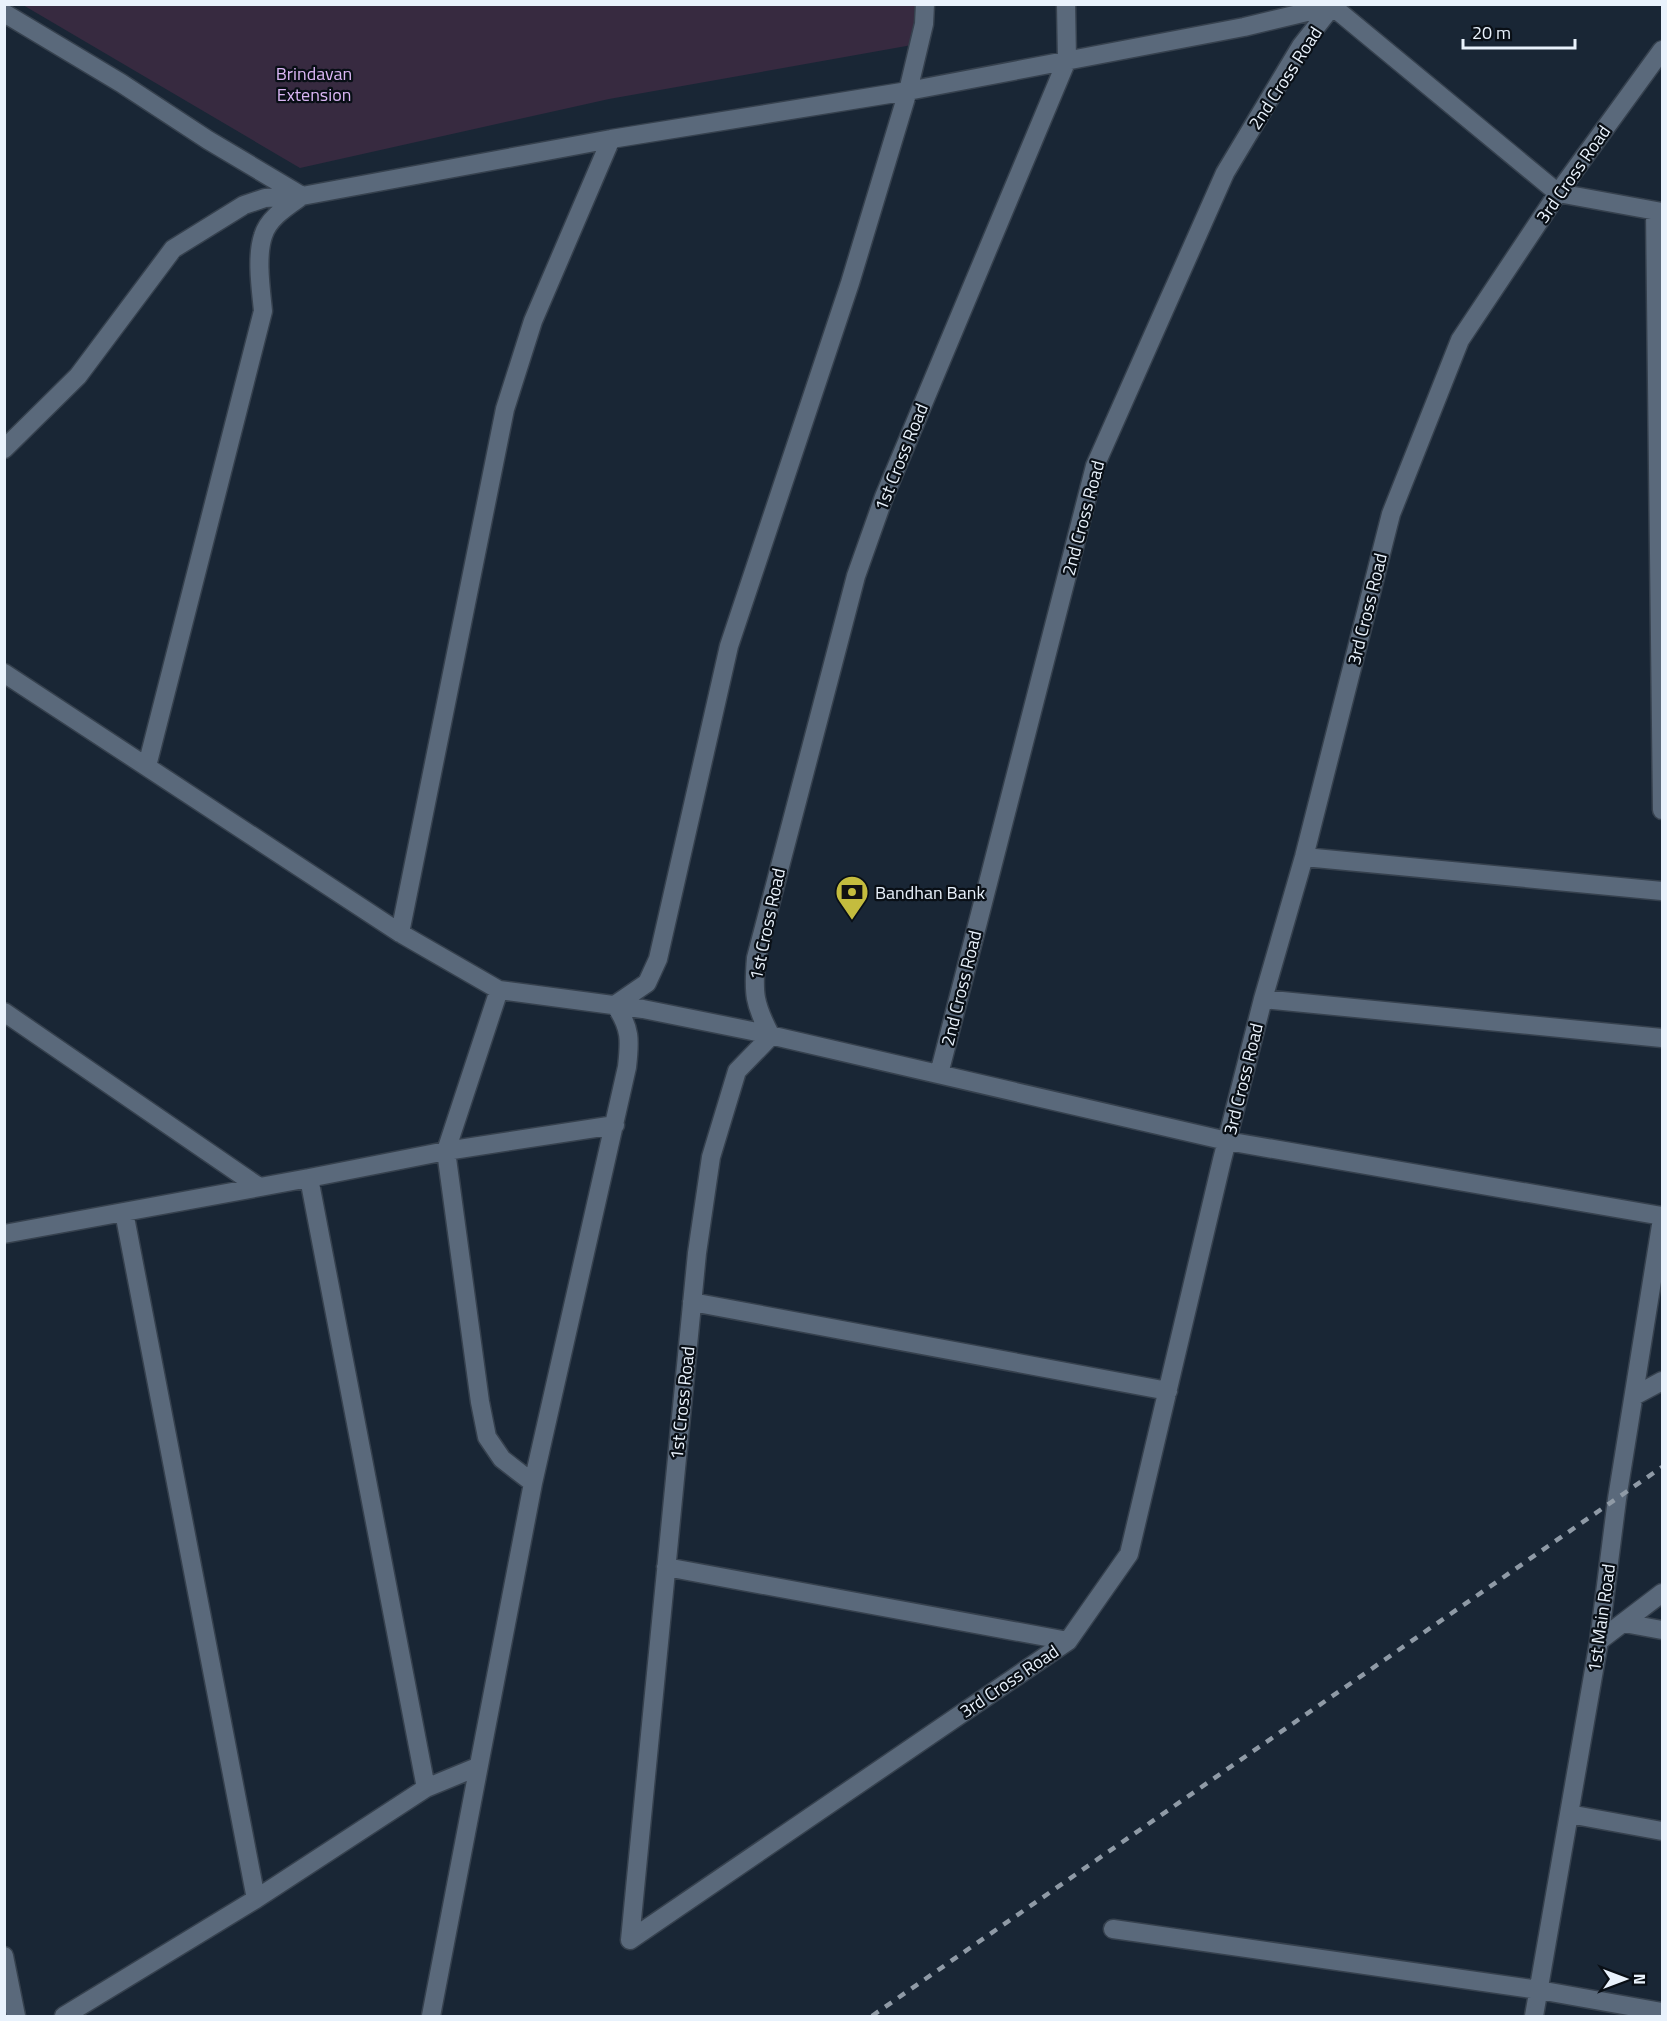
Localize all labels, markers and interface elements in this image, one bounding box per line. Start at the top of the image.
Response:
scale bar [1463,12,1576,50]
text: 20 m [1472,19,1511,46]
street label: 2nd Cross Road [1241,21,1329,135]
park label: Brindavan Extension [276,60,352,108]
street label: 3rd Cross Road [1529,119,1617,229]
street label: 1st Cross Road [867,399,935,515]
street label: 2nd Cross Road [1055,457,1111,579]
street label: 3rd Cross Road [1340,550,1394,668]
street label: 1st Cross Road [742,866,792,982]
bank icon: Bandhan Bank [834,874,870,921]
place label: Bandhan Bank [875,879,985,906]
street label: 2nd Cross Road [934,927,988,1049]
street label: 3rd Cross Road [1216,1020,1270,1138]
street label: 1st Cross Road [663,1345,701,1461]
street label: 1st Main Road [1580,1562,1622,1674]
street label: 3rd Cross Road [954,1638,1064,1724]
north arrow [1595,1949,1655,2009]
text: N [1628,1973,1652,1985]

